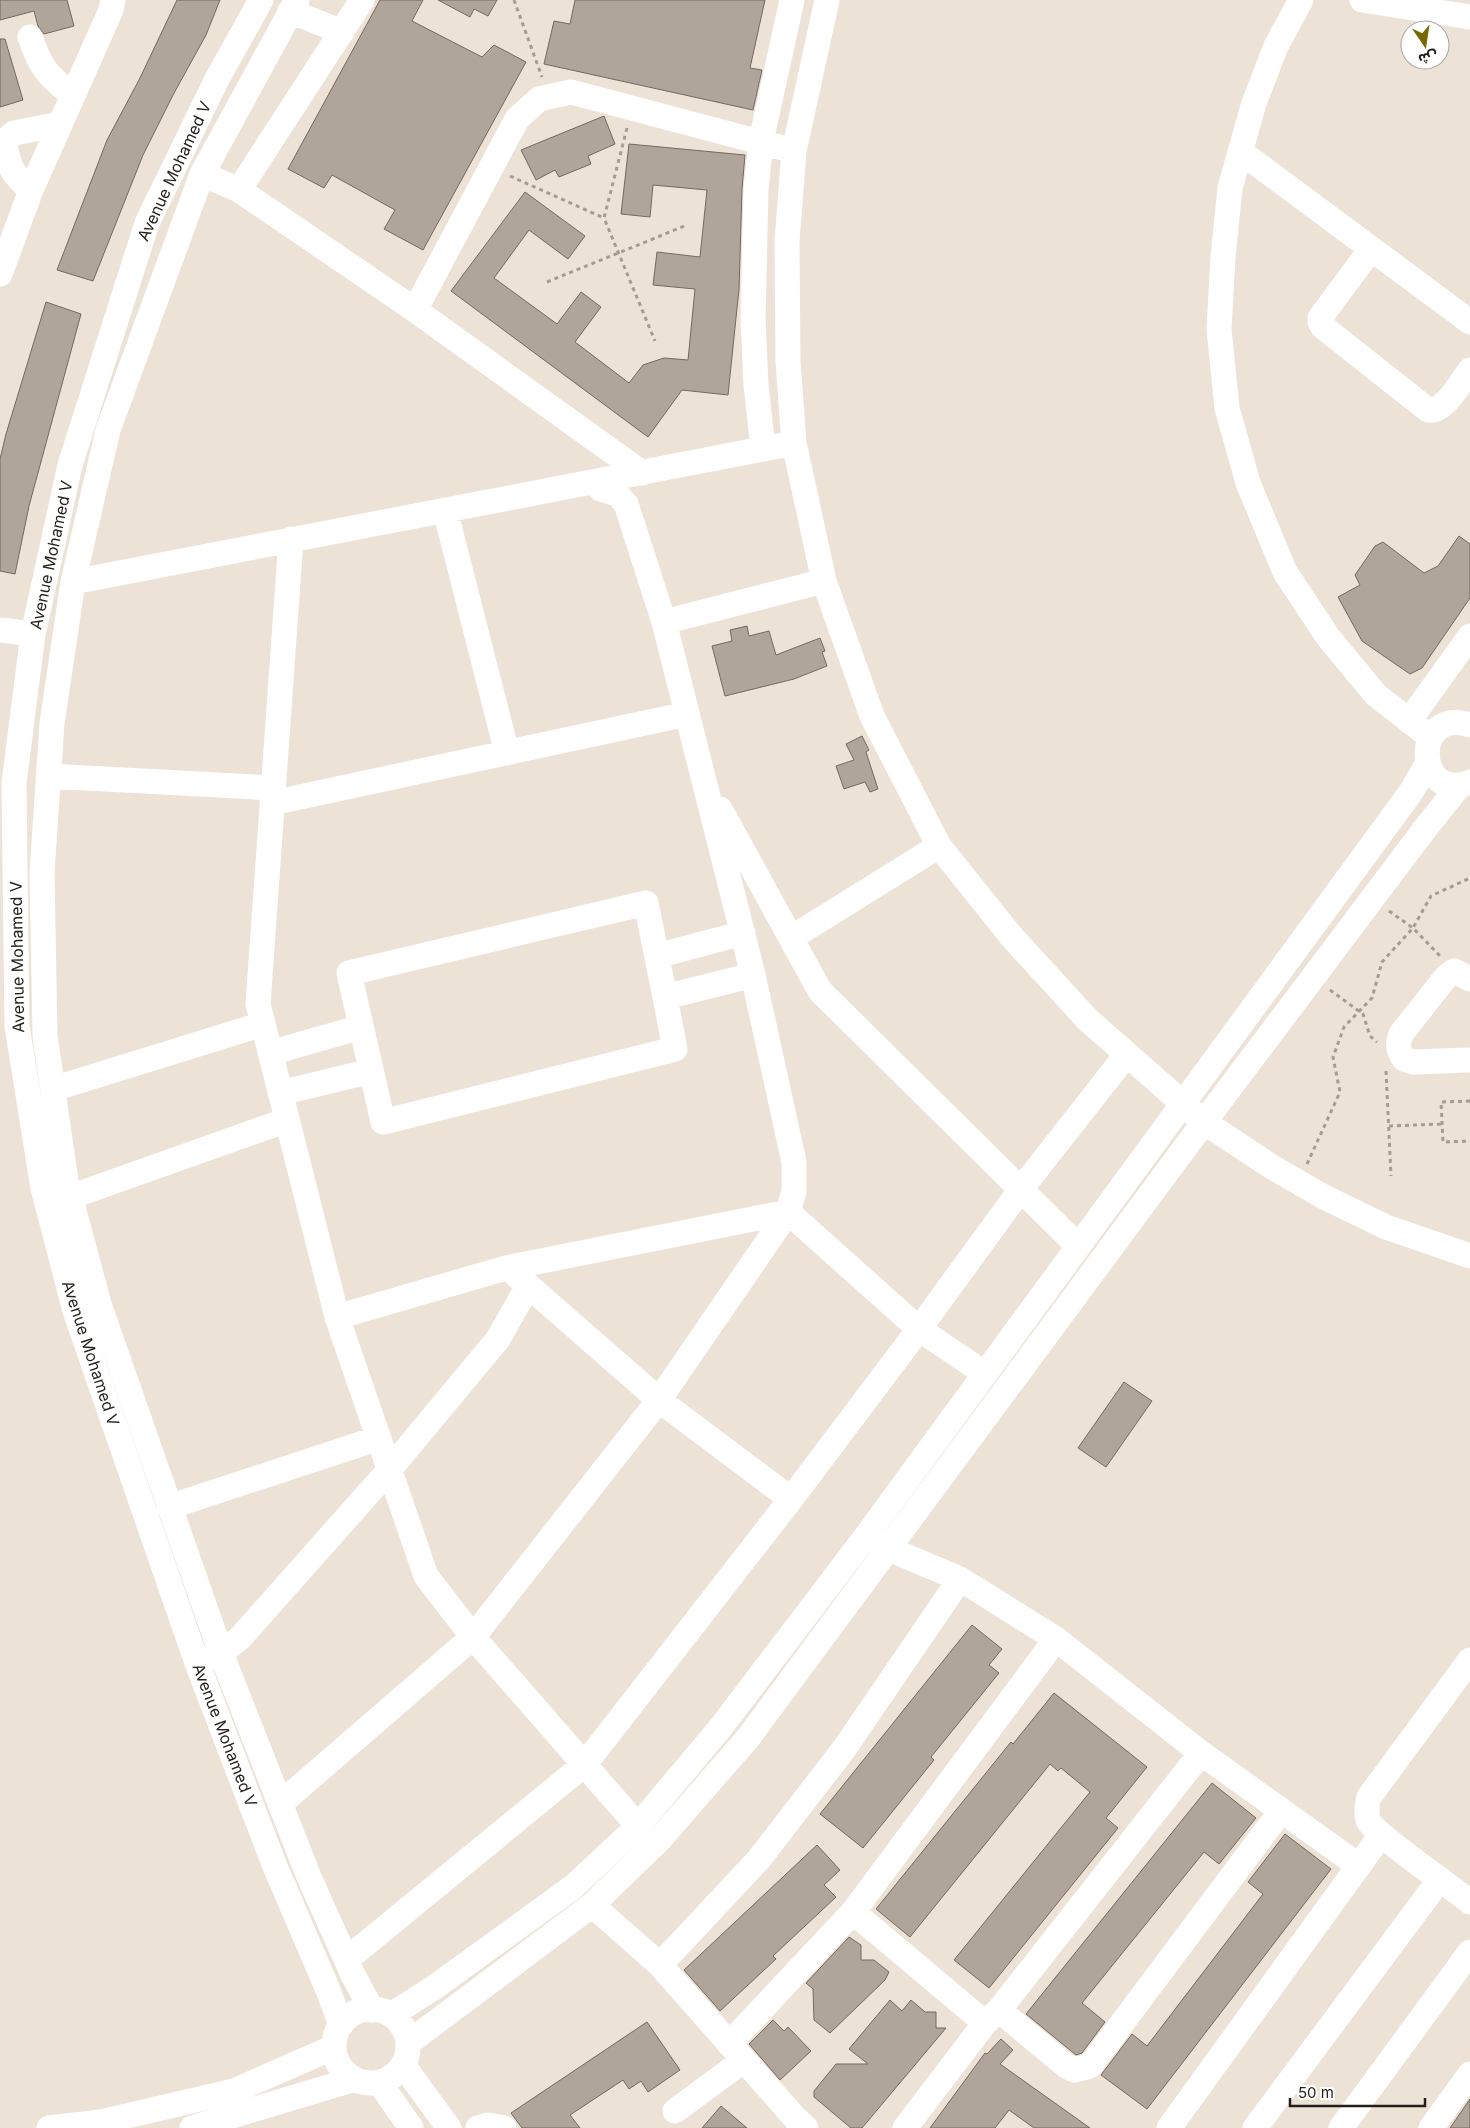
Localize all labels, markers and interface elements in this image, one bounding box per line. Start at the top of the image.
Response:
north arrow [1400,20,1450,70]
text: ش [1417,48,1439,69]
street label: Avenue Mohamed V [133,98,215,244]
street label: Avenue Mohamed V [25,479,77,631]
street label: Avenue Mohamed V [6,881,28,1033]
street label: Avenue Mohamed V [58,1278,124,1428]
street label: Avenue Mohamed V [188,1661,262,1809]
scale bar [1290,2076,1425,2108]
text: 50 m [1298,2083,1334,2102]

